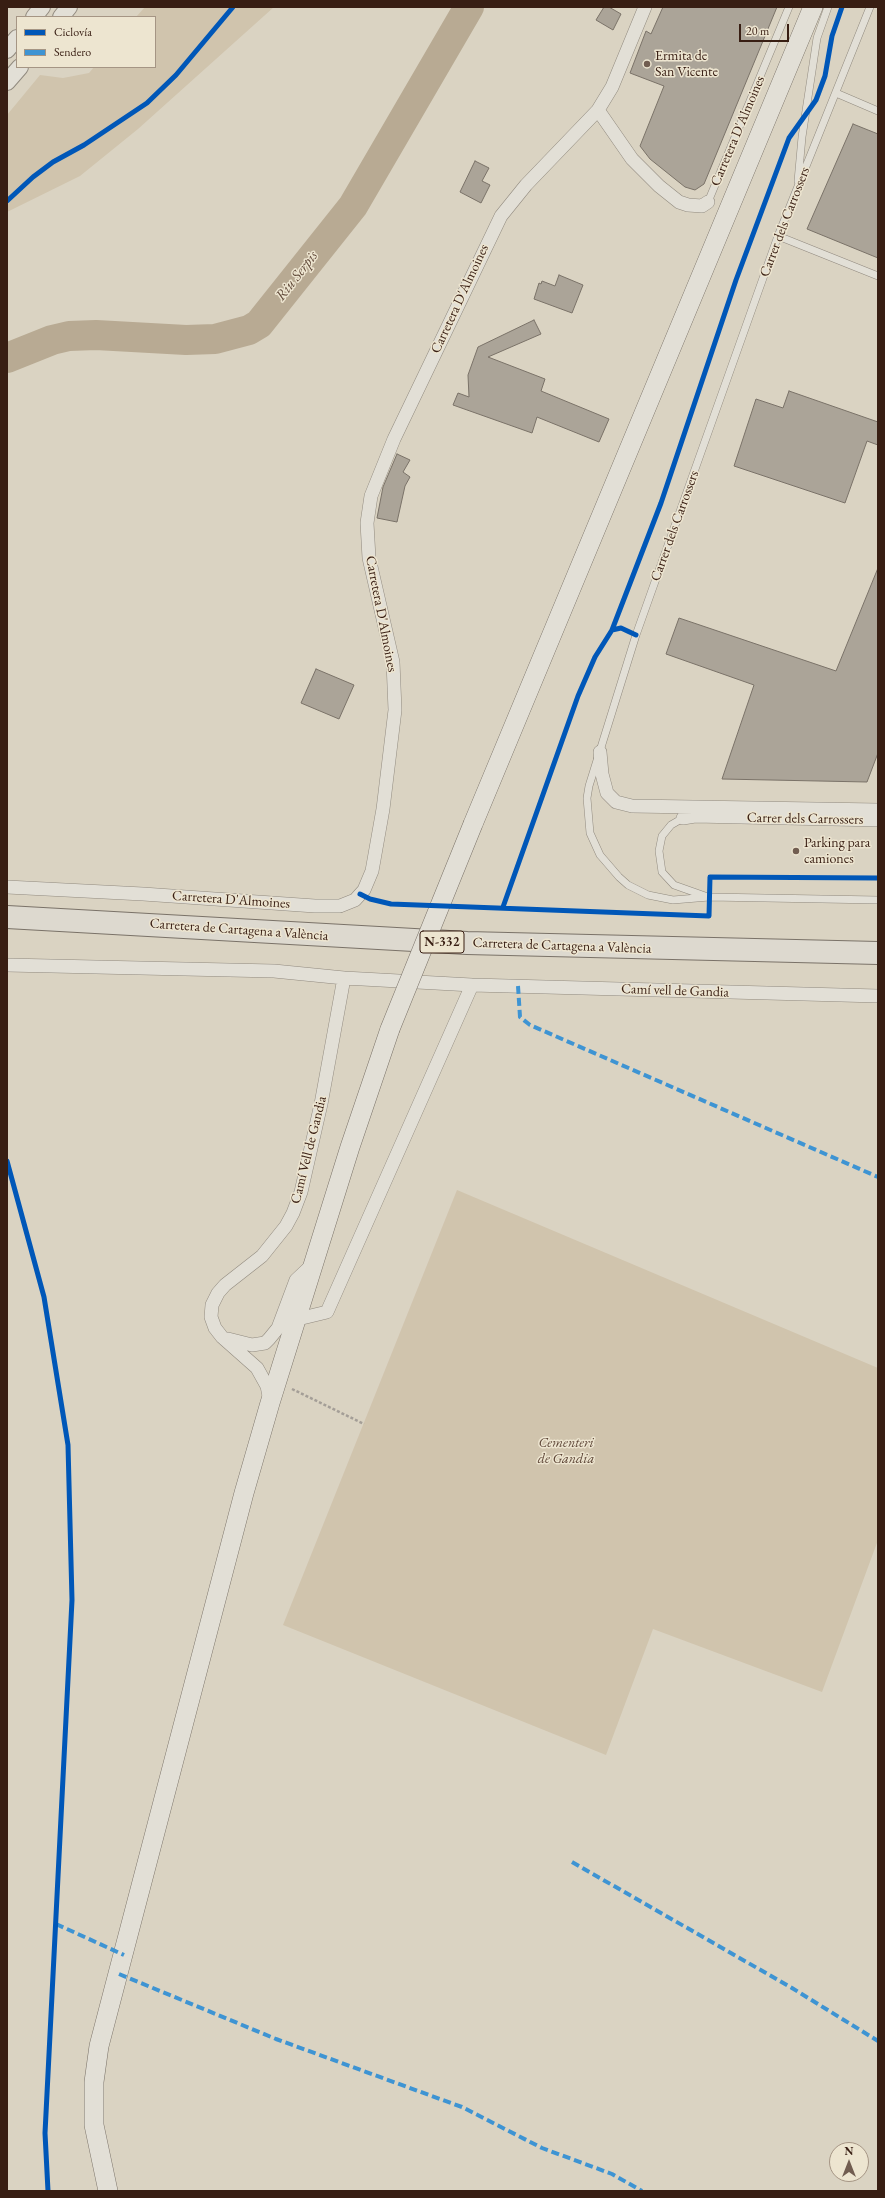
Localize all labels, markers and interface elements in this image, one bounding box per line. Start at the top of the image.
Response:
legend [16,16,156,68]
scale bar [741,16,791,42]
text: 20 m [746,23,769,39]
text: Ciclovía [54,24,92,40]
text: Sendero [54,44,91,60]
place label: Ermita de San Vicente [655,48,718,80]
marker: Ermita de San Vicente [642,59,652,69]
street label: Carretera D'Almoines [707,73,769,189]
street label: Carrer dels Carrossers [756,165,814,279]
street label: Carretera D'Almoines [427,242,493,356]
water label: Riu Serpis [272,247,322,305]
street label: Carrer dels Carrossers [647,468,703,584]
street label: Carretera D'Almoines [361,554,401,674]
street label: Carrer dels Carrossers [747,810,863,828]
place label: Parking para camiones [804,835,870,868]
marker: Parking para camiones [791,846,801,856]
street label: Carretera D'Almoines [171,887,291,913]
street label: Carretera de Cartagena a València [149,915,329,945]
road number: N-332 [420,931,464,953]
street label: Carretera de Cartagena a València [472,934,652,958]
street label: Camí vell de Gandia [621,981,729,1001]
street label: Camí Vell de Gandia [288,1094,330,1206]
park label: Cementeri de Gandia [538,1435,594,1468]
north arrow [829,2142,869,2182]
text: N [845,2144,853,2158]

